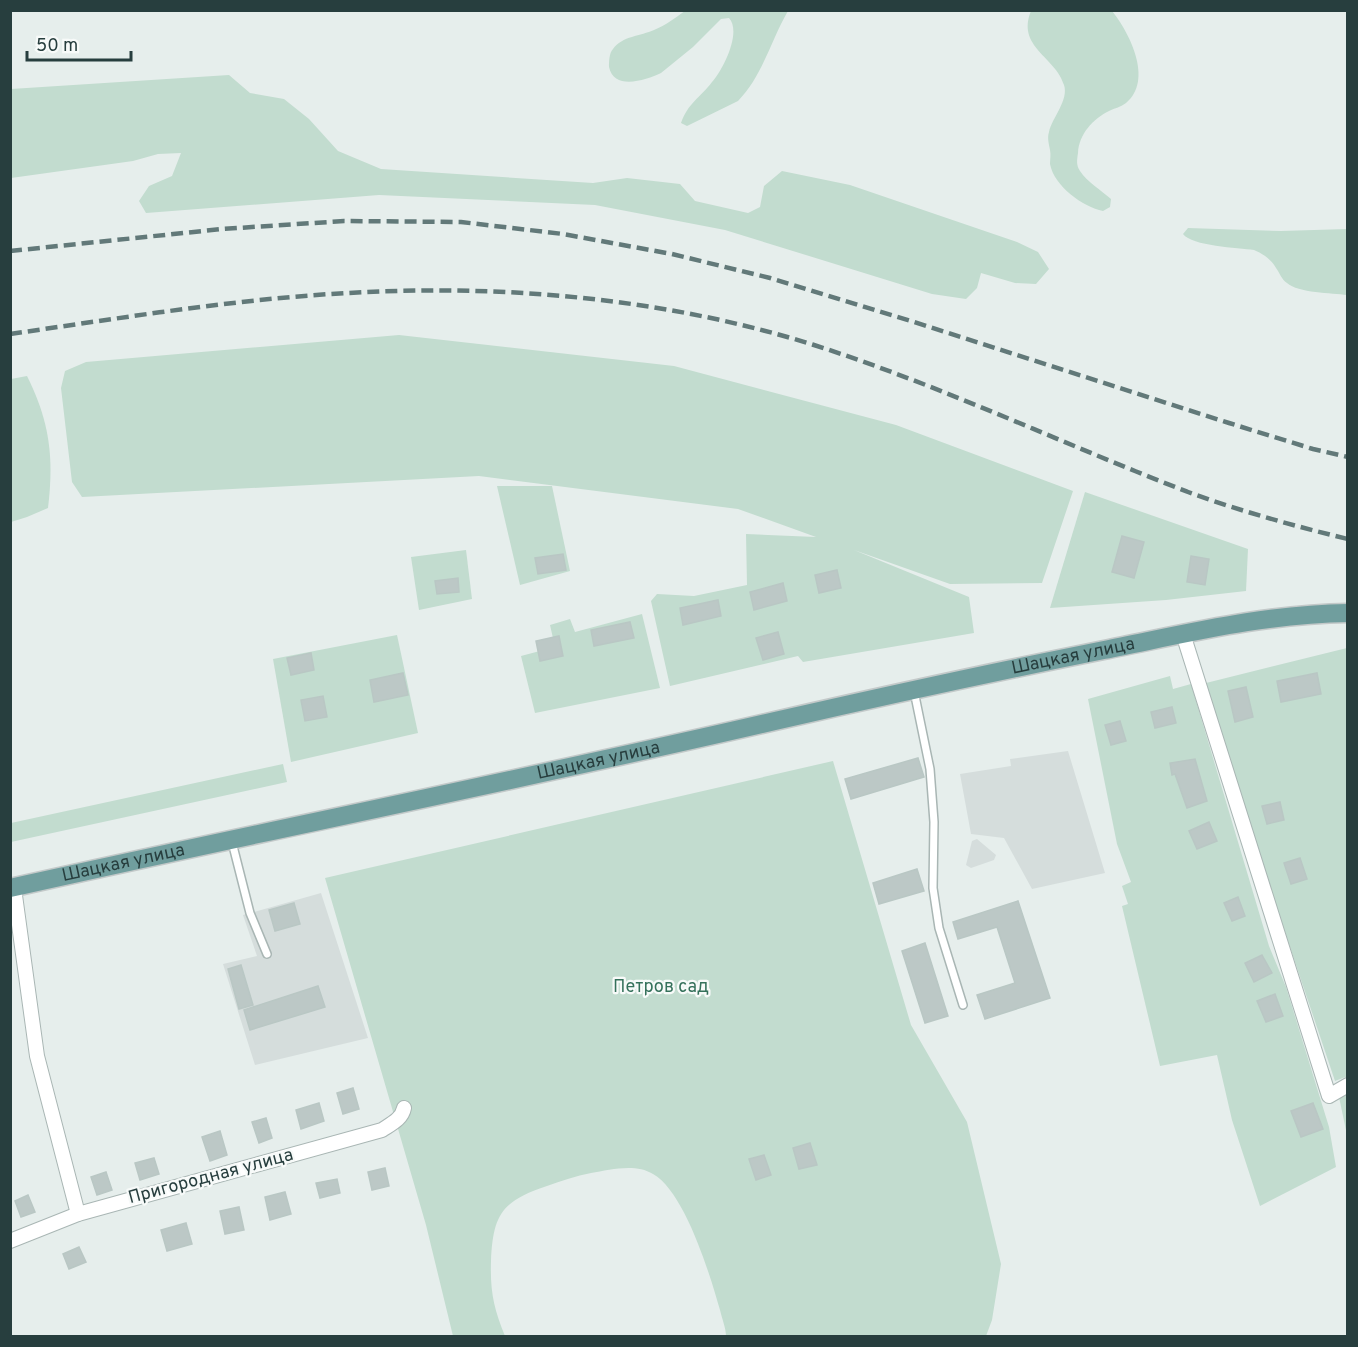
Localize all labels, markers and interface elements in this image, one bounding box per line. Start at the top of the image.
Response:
scale bar [27,24,130,62]
text: 50 m [36,35,78,58]
street label: Шацкая улица [1009,633,1137,680]
street label: Шацкая улица [535,736,662,785]
street label: Шацкая улица [60,839,187,888]
park label: Петров сад [613,976,709,999]
street label: Пригородная улица [126,1144,296,1210]

